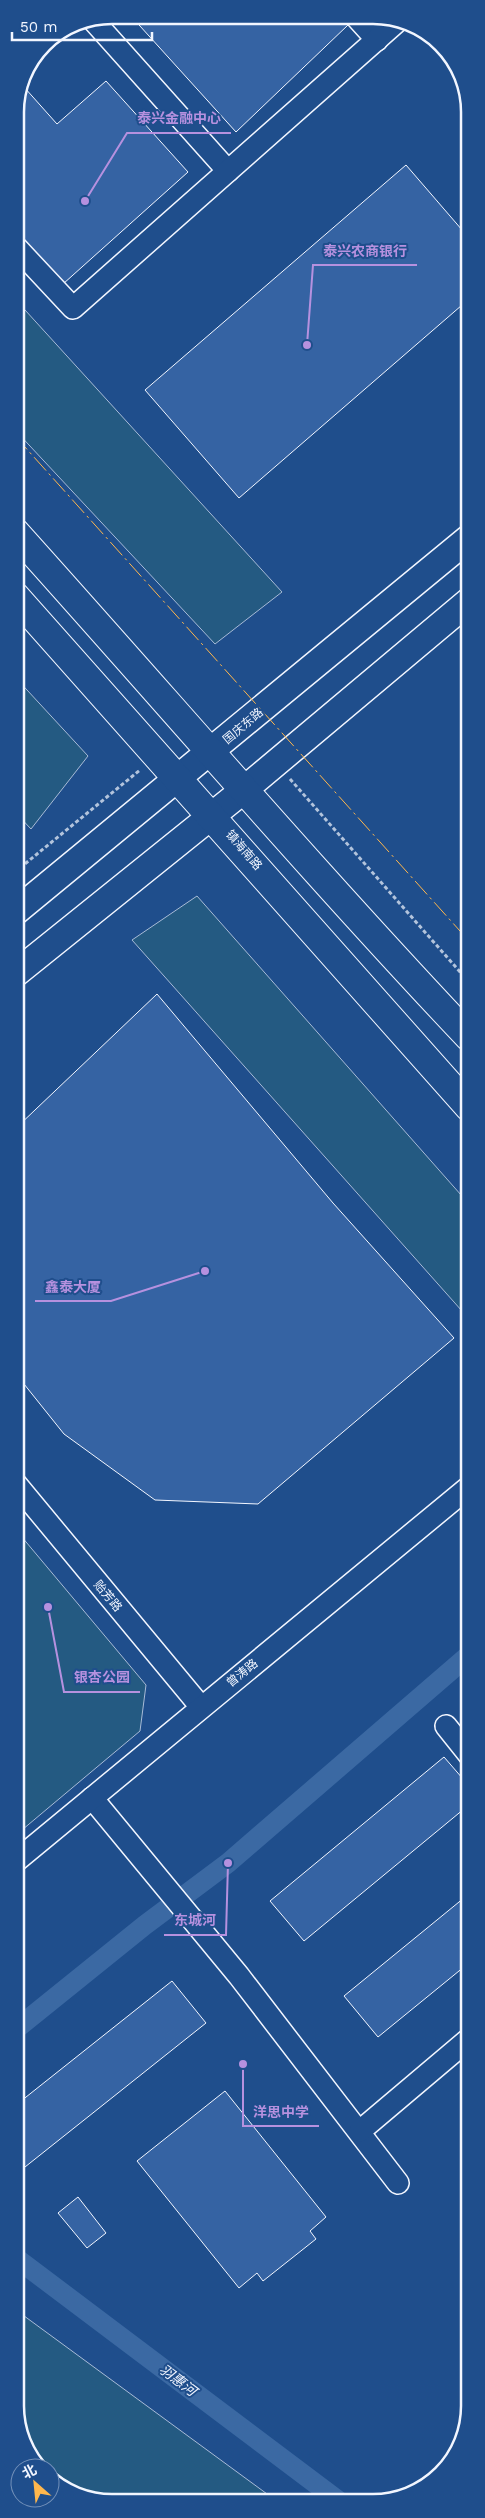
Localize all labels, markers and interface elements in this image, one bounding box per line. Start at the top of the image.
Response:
scale bar [12,10,152,42]
text: 50 m [20,18,57,36]
callout: 泰兴金融中心 [127,104,231,133]
text: 泰兴金融中心 [137,110,221,126]
callout: 泰兴农商银行 [313,236,417,265]
text: 泰兴农商银行 [323,243,407,259]
street label: 国庆东路 [220,705,266,747]
street label: 镇海南路 [223,827,265,873]
callout: 鑫泰大厦 [35,1272,111,1301]
text: 鑫泰大厦 [45,1279,101,1295]
street label: 贻芳路 [91,1578,125,1614]
street label: 曾涛路 [224,1656,260,1690]
callout: 银杏公园 [64,1663,140,1692]
text: 银杏公园 [74,1669,130,1685]
callout: 东城河 [164,1906,226,1935]
text: 东城河 [174,1912,216,1928]
callout: 洋思中学 [243,2097,319,2126]
text: 洋思中学 [253,2104,309,2120]
water label: 羽惠河 [156,2361,202,2401]
north arrow [10,2458,60,2508]
text: 北 [19,2461,39,2482]

